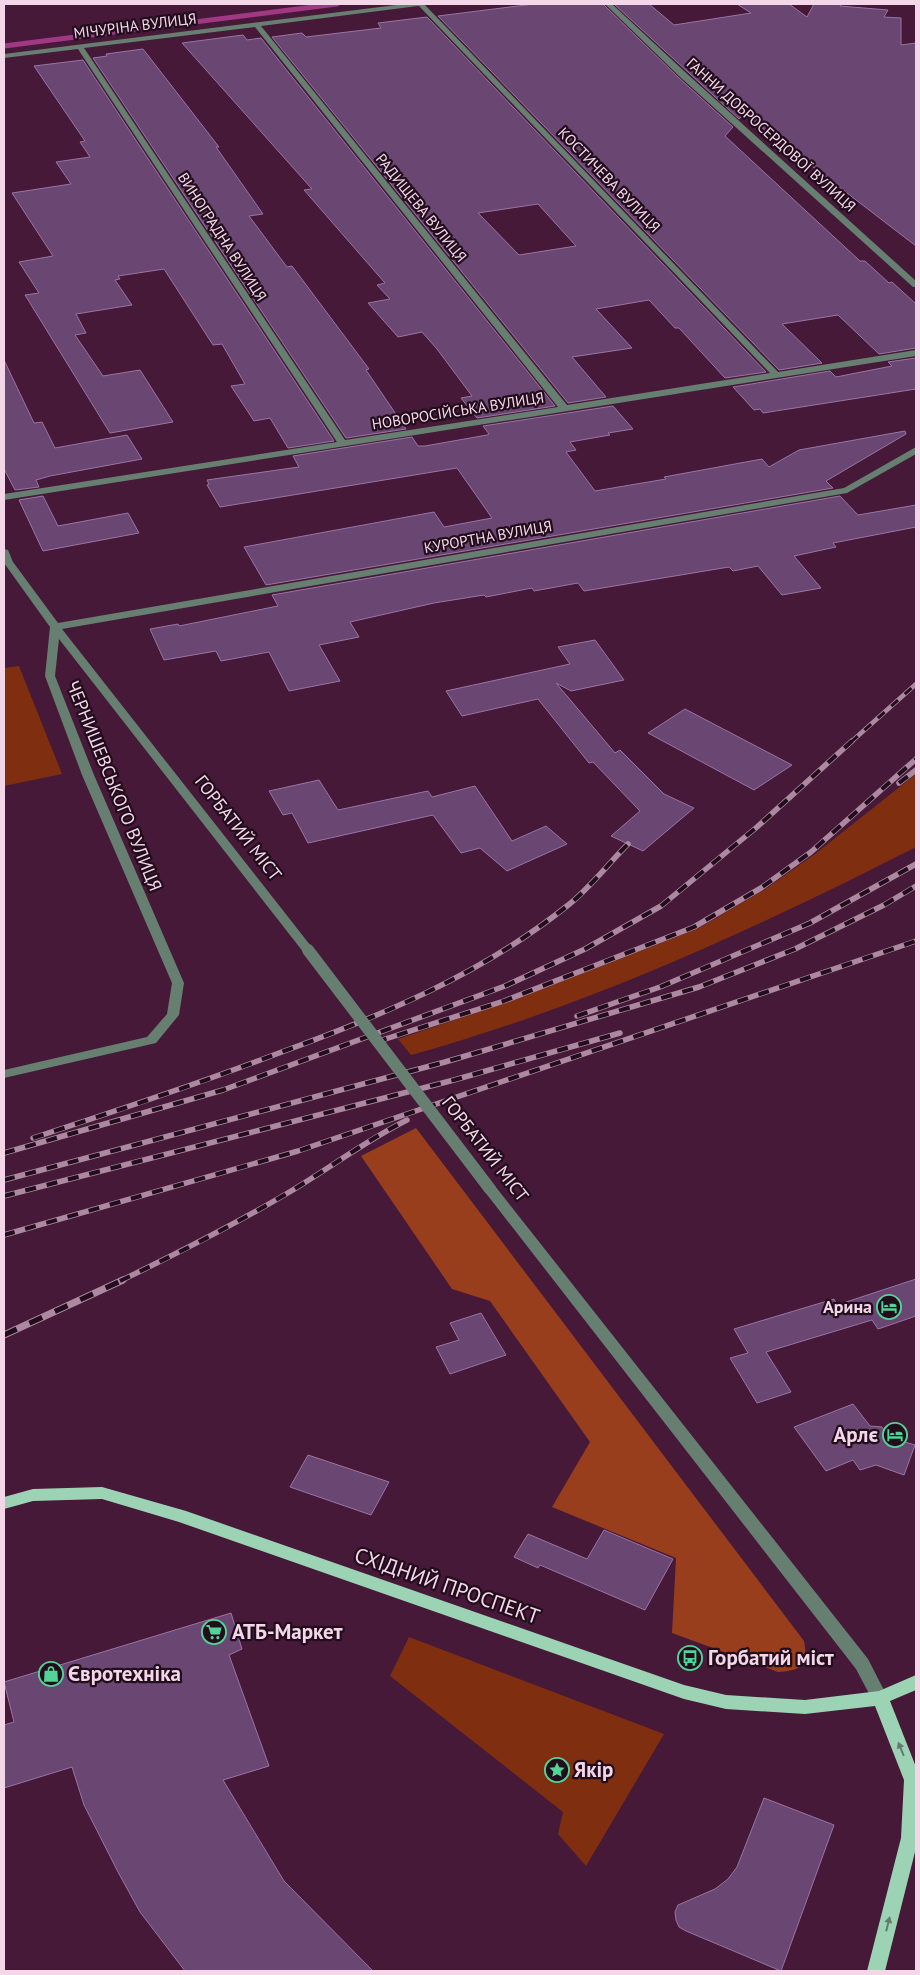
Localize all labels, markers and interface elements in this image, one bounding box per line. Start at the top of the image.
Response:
street label: МІЧУРІНА ВУЛИЦЯ [72,9,197,42]
street label: ГАННИ ДОБРОСЕРДОВОЇ ВУЛИЦЯ [683,54,860,216]
street label: КОСТИЧЕВА ВУЛИЦЯ [554,123,665,236]
street label: РАДИЩЕВА ВУЛИЦЯ [372,150,471,266]
street label: ВИНОГРАДНА ВУЛИЦЯ [174,169,271,305]
street label: НОВОРОСІЙСЬКА ВУЛИЦЯ [370,388,545,434]
street label: КУРОРТНА ВУЛИЦЯ [422,516,553,557]
street label: ЧЕРНИШЕВСЬКОГО ВУЛИЦЯ [62,677,167,894]
street label: ГОРБАТИЙ МІСТ [190,770,287,885]
street label: ГОРБАТИЙ МІСТ [437,1091,534,1206]
hotel icon: Арина [876,1294,902,1320]
place label: Арина [823,1295,872,1318]
place label: Арлє [834,1421,878,1448]
hotel icon: Арлє [882,1422,908,1448]
street label: СХІДНИЙ ПРОСПЕКТ [351,1541,544,1630]
place label: АТБ-Маркет [232,1618,343,1645]
supermarket icon: АТБ-Маркет [201,1619,227,1645]
place label: Горбатий міст [708,1644,834,1671]
bus stop icon: Горбатий міст [677,1645,703,1671]
place label: Євротехніка [68,1660,181,1687]
shop icon: Євротехніка [38,1661,64,1687]
one-way arrow [896,1742,904,1756]
place label: Якір [574,1756,613,1783]
place icon: Якір [544,1757,570,1783]
one-way arrow [884,1917,892,1932]

